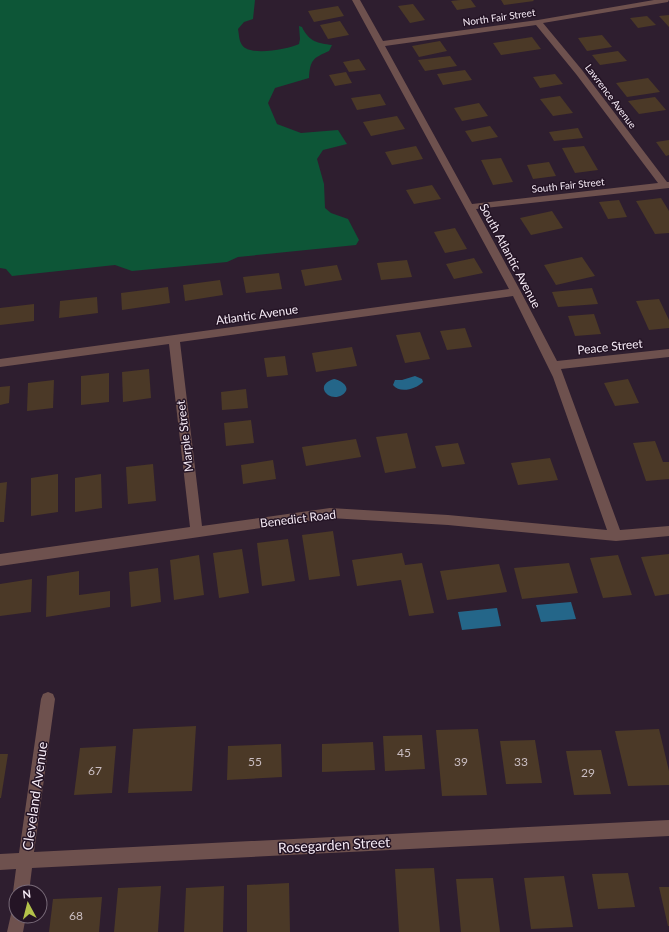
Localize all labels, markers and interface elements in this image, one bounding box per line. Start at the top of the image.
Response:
street label: North Fair Street [462,6,536,28]
street label: Lawrence Avenue [583,61,639,131]
street label: South Fair Street [531,175,605,195]
street label: South Atlantic Avenue [476,201,544,311]
street label: Atlantic Avenue [215,301,299,328]
street label: Peace Street [576,336,644,357]
street label: Marple Street [173,399,196,473]
street label: Benedict Road [259,506,337,531]
street label: Cleveland Avenue [18,740,51,851]
house number: 45 [397,745,411,760]
house number: 55 [248,754,262,769]
house number: 39 [454,754,468,769]
house number: 33 [514,754,528,769]
house number: 67 [88,763,102,778]
house number: 29 [581,765,595,780]
street label: Rosegarden Street [277,833,390,856]
north arrow [8,884,48,924]
text: N [22,887,32,901]
house number: 68 [69,908,83,923]

